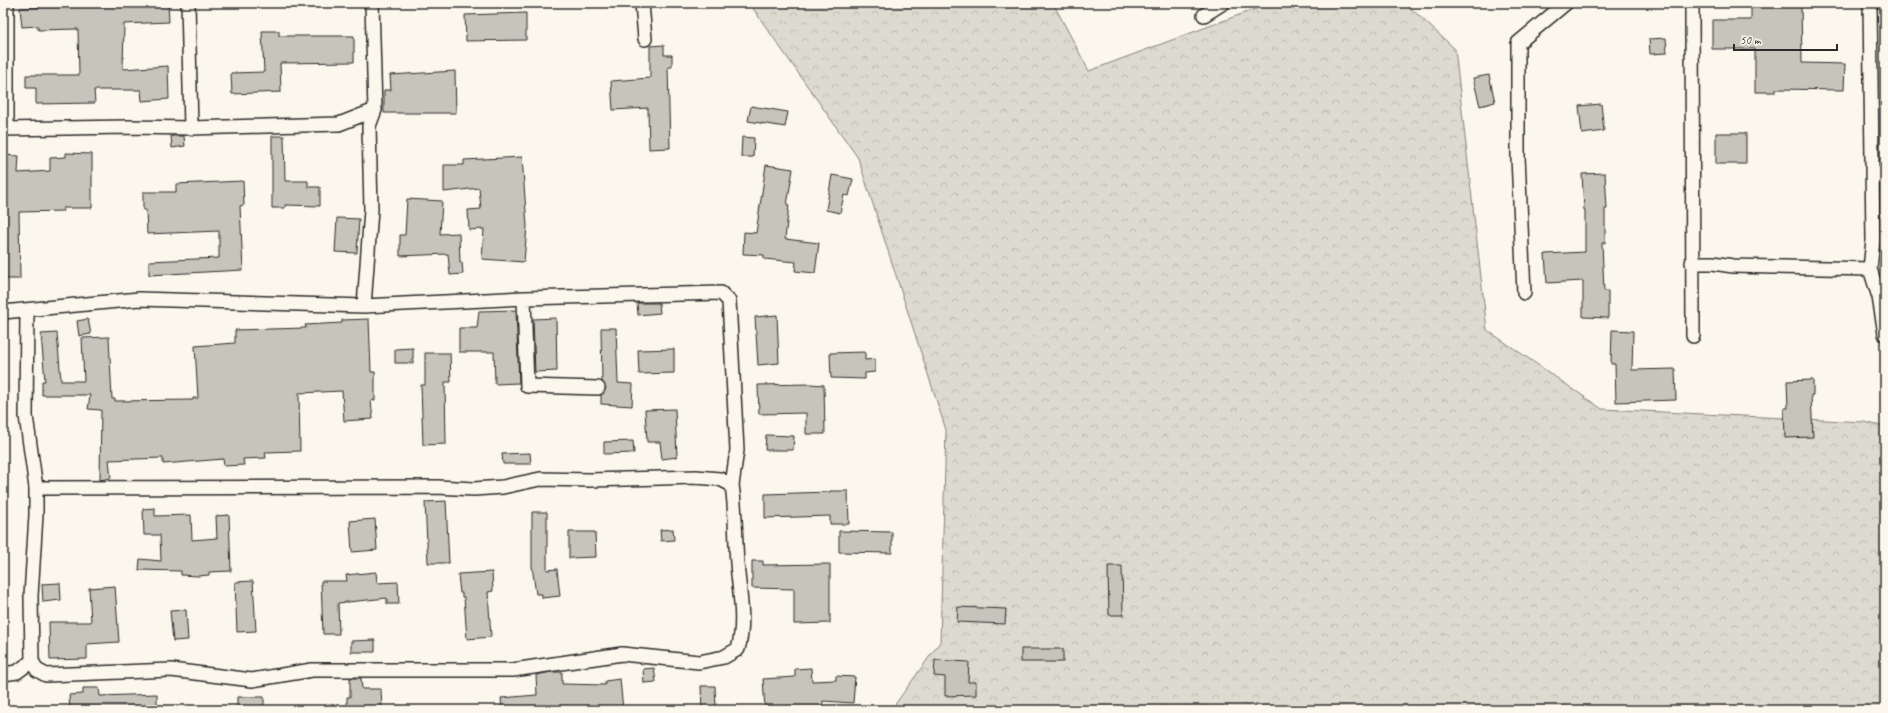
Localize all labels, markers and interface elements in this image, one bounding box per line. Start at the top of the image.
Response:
scale bar [1734,26,1837,52]
text: 50 m [1740,32,1762,48]

